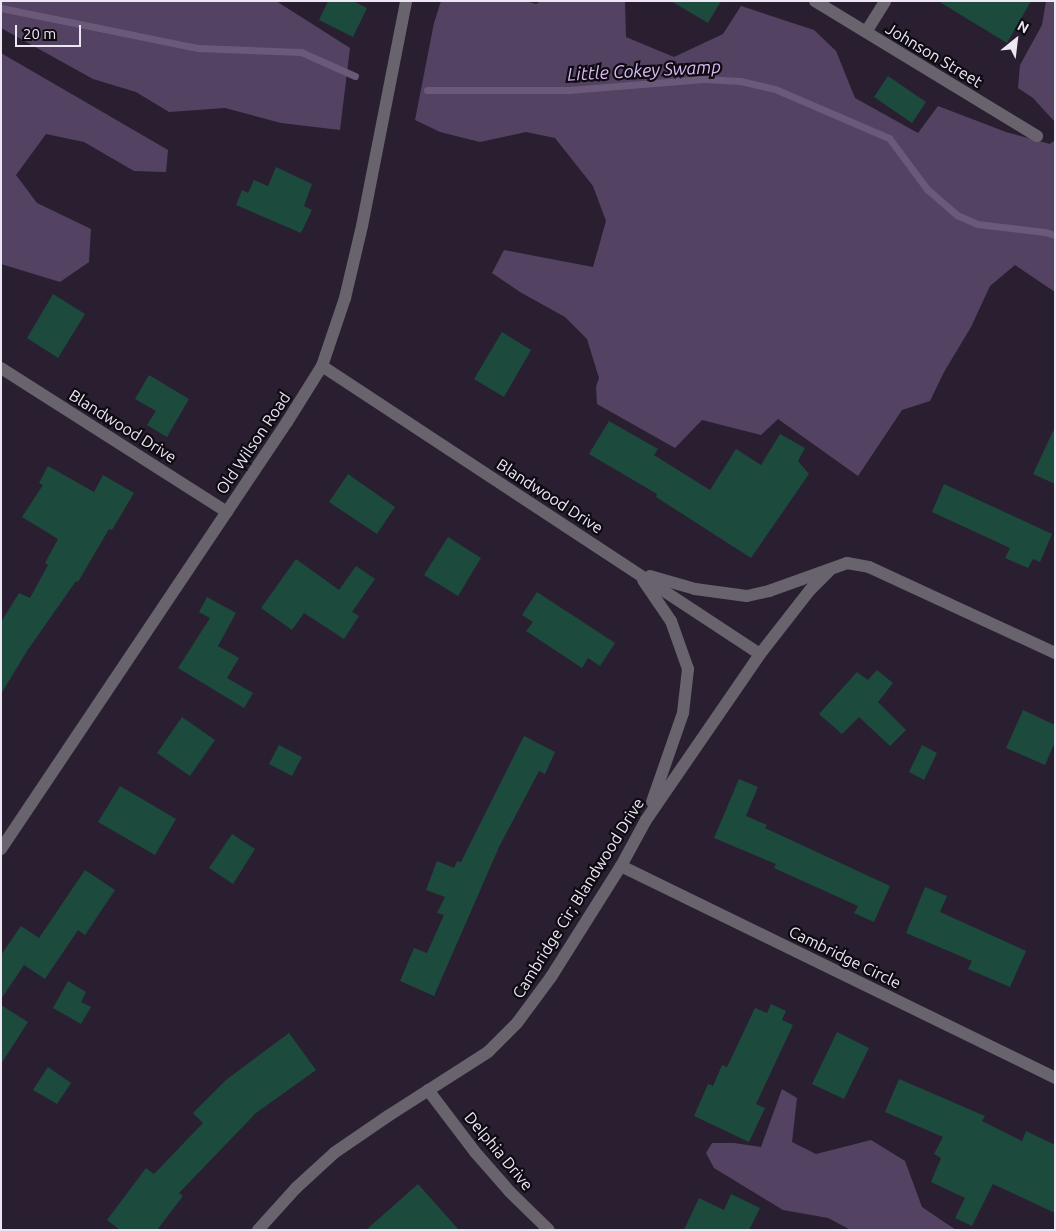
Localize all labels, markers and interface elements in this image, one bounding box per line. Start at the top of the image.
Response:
scale bar [18,15,84,47]
north arrow [991,15,1041,65]
text: N [1015,17,1032,36]
street label: Johnson Street [882,19,986,91]
text: 20 m [23,25,56,42]
water label: Little Cokey Swamp [567,55,721,85]
street label: Blandwood Drive [66,385,180,467]
street label: Old Wilson Road [212,388,294,498]
street label: Blandwood Drive [493,454,607,538]
street label: Cambridge Cir; Blandwood Drive [508,794,648,1002]
street label: Cambridge Circle [786,922,904,992]
street label: Delphia Drive [461,1108,537,1194]

